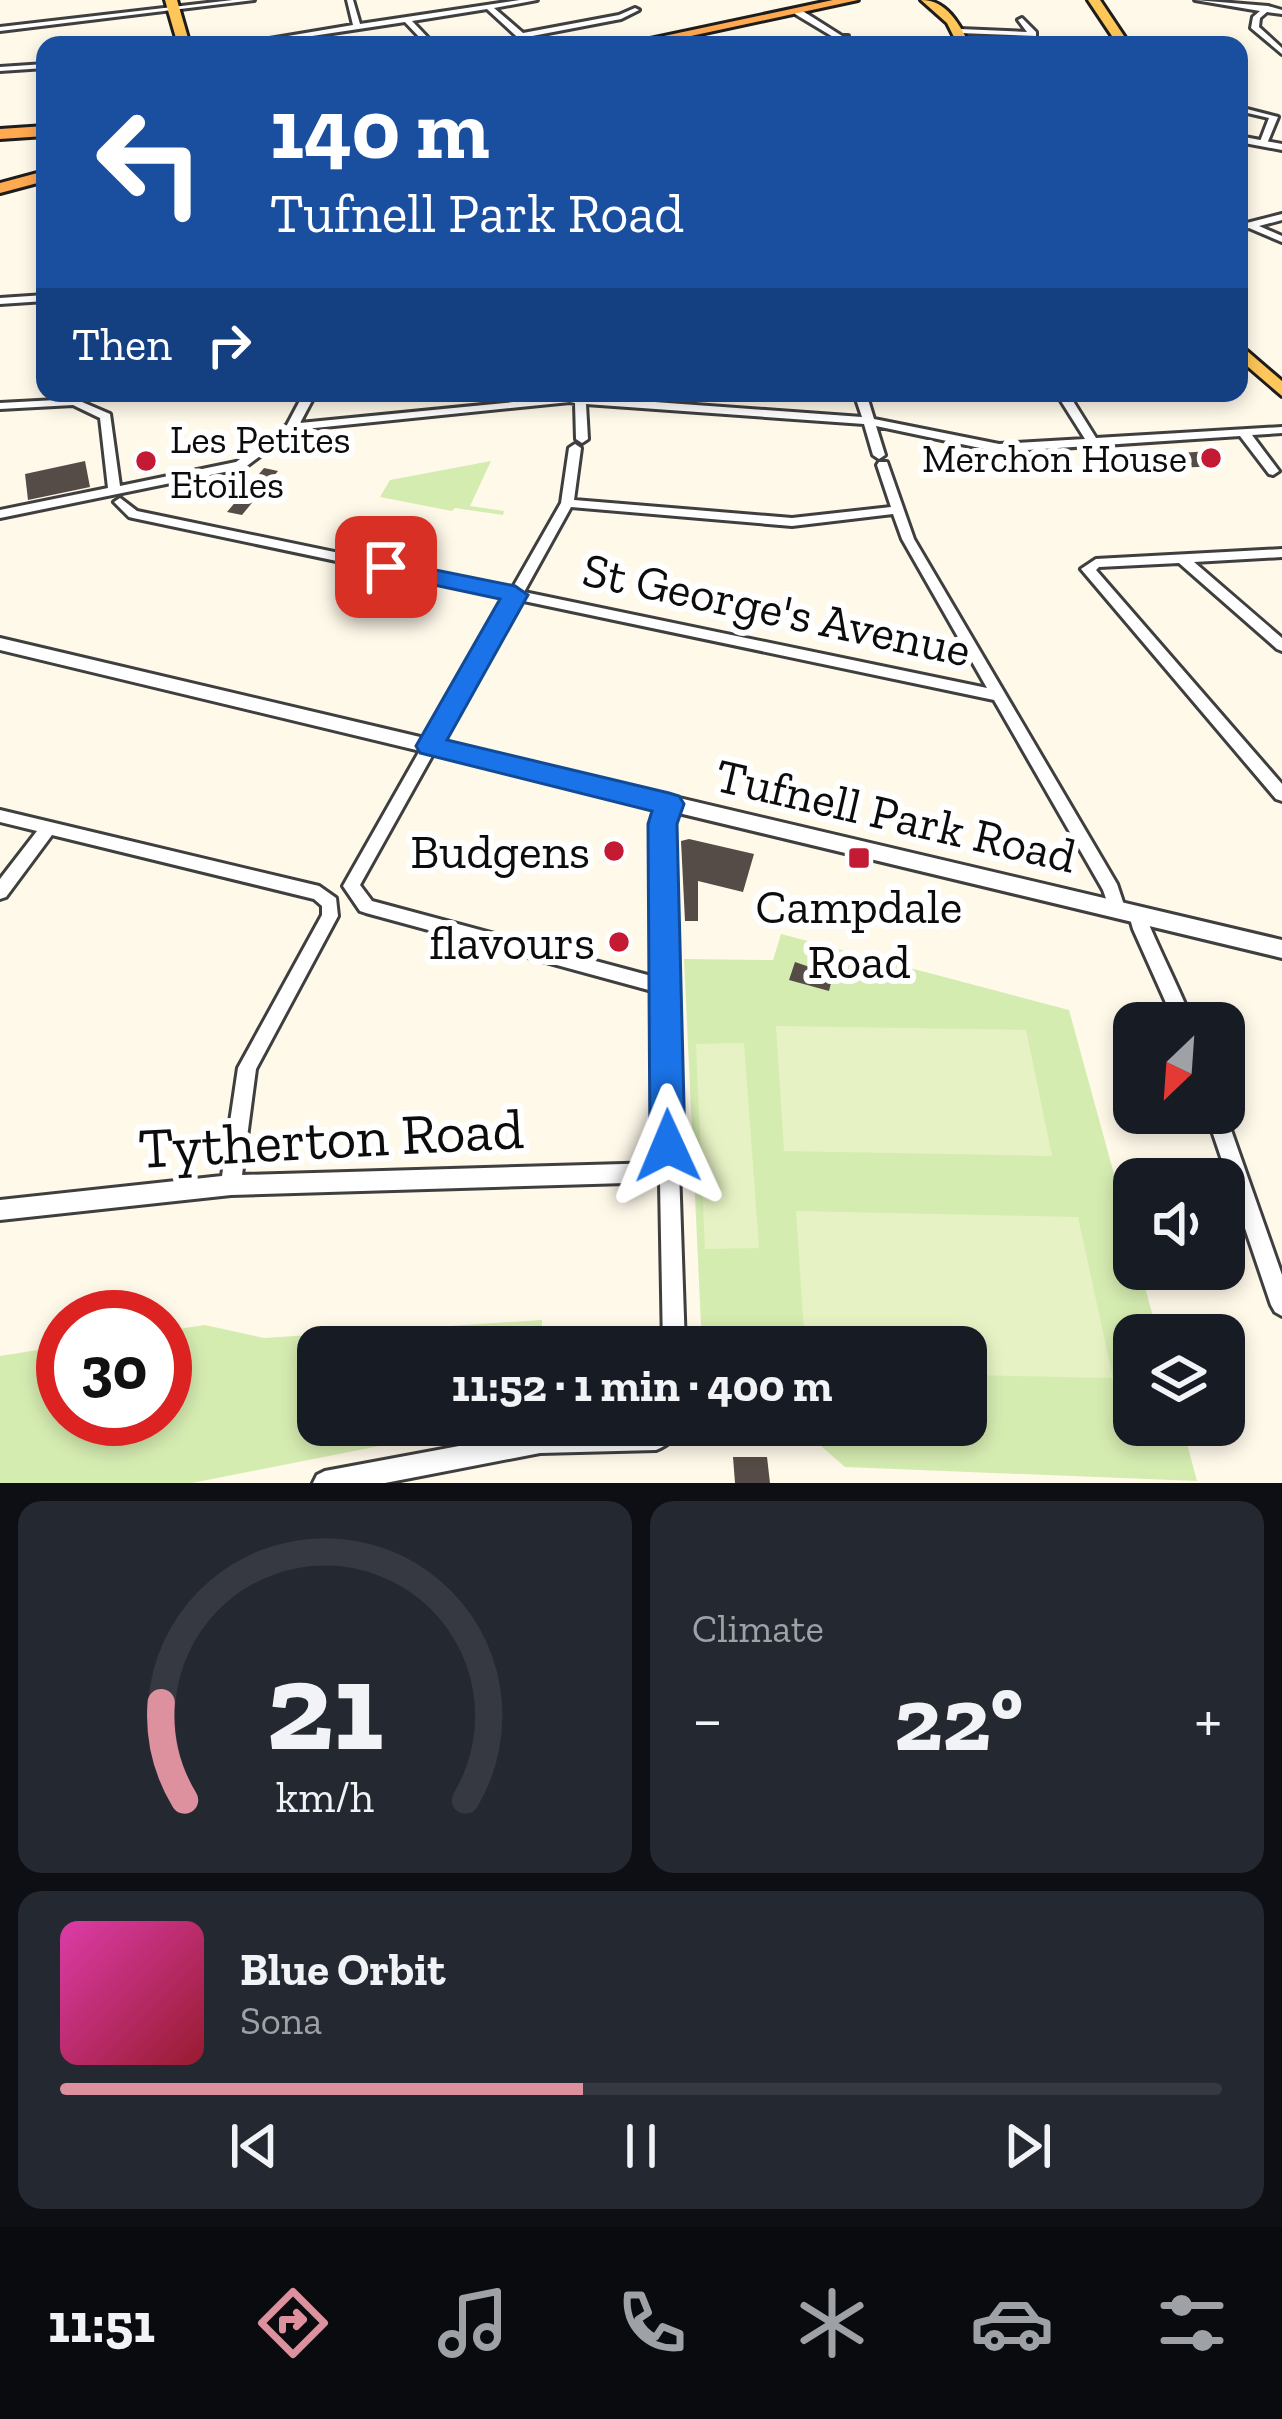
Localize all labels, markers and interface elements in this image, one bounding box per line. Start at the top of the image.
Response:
text: 140 m [270,79,490,180]
icon: left [72,84,228,240]
text: Tufnell Park Road [270,181,684,246]
icon: right [196,312,262,378]
text: Then [72,318,172,372]
place label: Les Petites Etoiles [170,416,351,508]
place label: Merchon House [922,435,1187,482]
marker: Merchon House [1198,445,1224,471]
marker: Les Petites Etoiles [133,448,159,474]
pin [335,516,437,618]
icon: arrive [353,534,419,600]
street label: St George's Avenue [578,541,976,678]
street label: Tufnell Park Road [710,746,1082,885]
place label: Budgens [410,823,590,880]
marker: Budgens [601,838,627,864]
marker: Campdale Road [846,845,872,871]
place label: Campdale Road [756,878,962,990]
place label: flavours [429,914,595,971]
marker: flavours [606,929,632,955]
north arrow [1113,1002,1245,1134]
map controls [1113,1002,1245,1446]
position arrow [605,1083,731,1209]
street label: Tytherton Road [137,1094,525,1183]
button: sound [1113,1158,1245,1290]
speed limit sign: 30 [36,1290,192,1446]
button: layers [1113,1314,1245,1446]
text: 11:52 · 1 min · 400 m [451,1359,833,1413]
text: Climate [692,1605,824,1652]
text: 21 [266,1631,384,1781]
text: 22° [894,1665,1023,1773]
text: − [692,1680,723,1759]
text: + [1194,1680,1222,1759]
text: km/h [276,1772,374,1823]
text: Blue Orbit [240,1943,445,1997]
text: Sona [240,1997,322,2044]
icon: previous [221,2113,287,2179]
icon: pause [608,2113,674,2179]
icon: next [995,2113,1061,2179]
icon: directions [251,2281,335,2365]
icon: music [431,2281,515,2365]
icon: phone [610,2281,694,2365]
icon: climate [790,2281,874,2365]
icon: car [970,2281,1054,2365]
icon: filters [1150,2281,1234,2365]
text: 11:51 [48,2291,155,2356]

